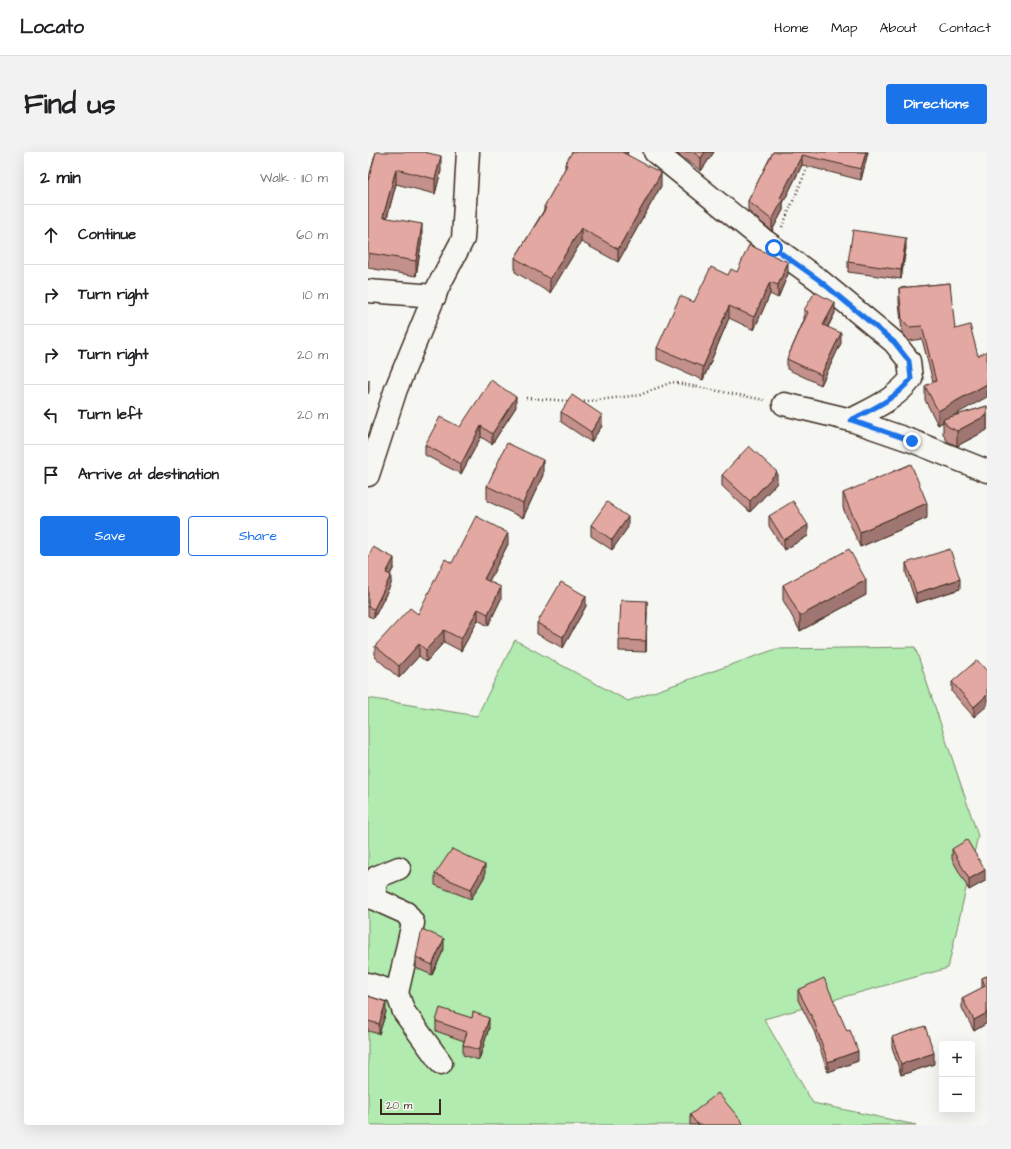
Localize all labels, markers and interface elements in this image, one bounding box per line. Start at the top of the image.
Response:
text: Locato [20,14,84,41]
text: Home [774,18,809,38]
text: Map [831,18,857,38]
text: About [879,18,917,38]
text: Contact [939,18,991,38]
button: Directions [886,84,987,124]
text: Find us [24,85,115,124]
text: 2 min [40,166,81,190]
text: Walk · 110 m [260,169,328,187]
icon: ahead [40,224,62,246]
text: Continue [78,224,136,245]
text: 60 m [296,226,328,244]
route start [765,239,783,257]
icon: right [40,284,62,306]
text: Turn right [78,284,149,305]
text: 10 m [303,286,328,304]
icon: right [40,344,62,366]
text: Turn right [78,344,149,365]
text: 20 m [297,346,328,364]
icon: left [40,404,62,426]
text: Turn left [78,404,142,425]
text: 20 m [297,406,328,424]
route end [903,432,921,450]
icon: arrive [40,464,62,486]
text: Arrive at destination [78,464,219,485]
button: Save [40,516,180,556]
button: Share [188,516,328,556]
map controls [939,1041,975,1113]
button: + [939,1041,975,1077]
button: − [939,1077,975,1113]
scale bar [380,1097,441,1116]
text: 20 m [386,1098,412,1113]

